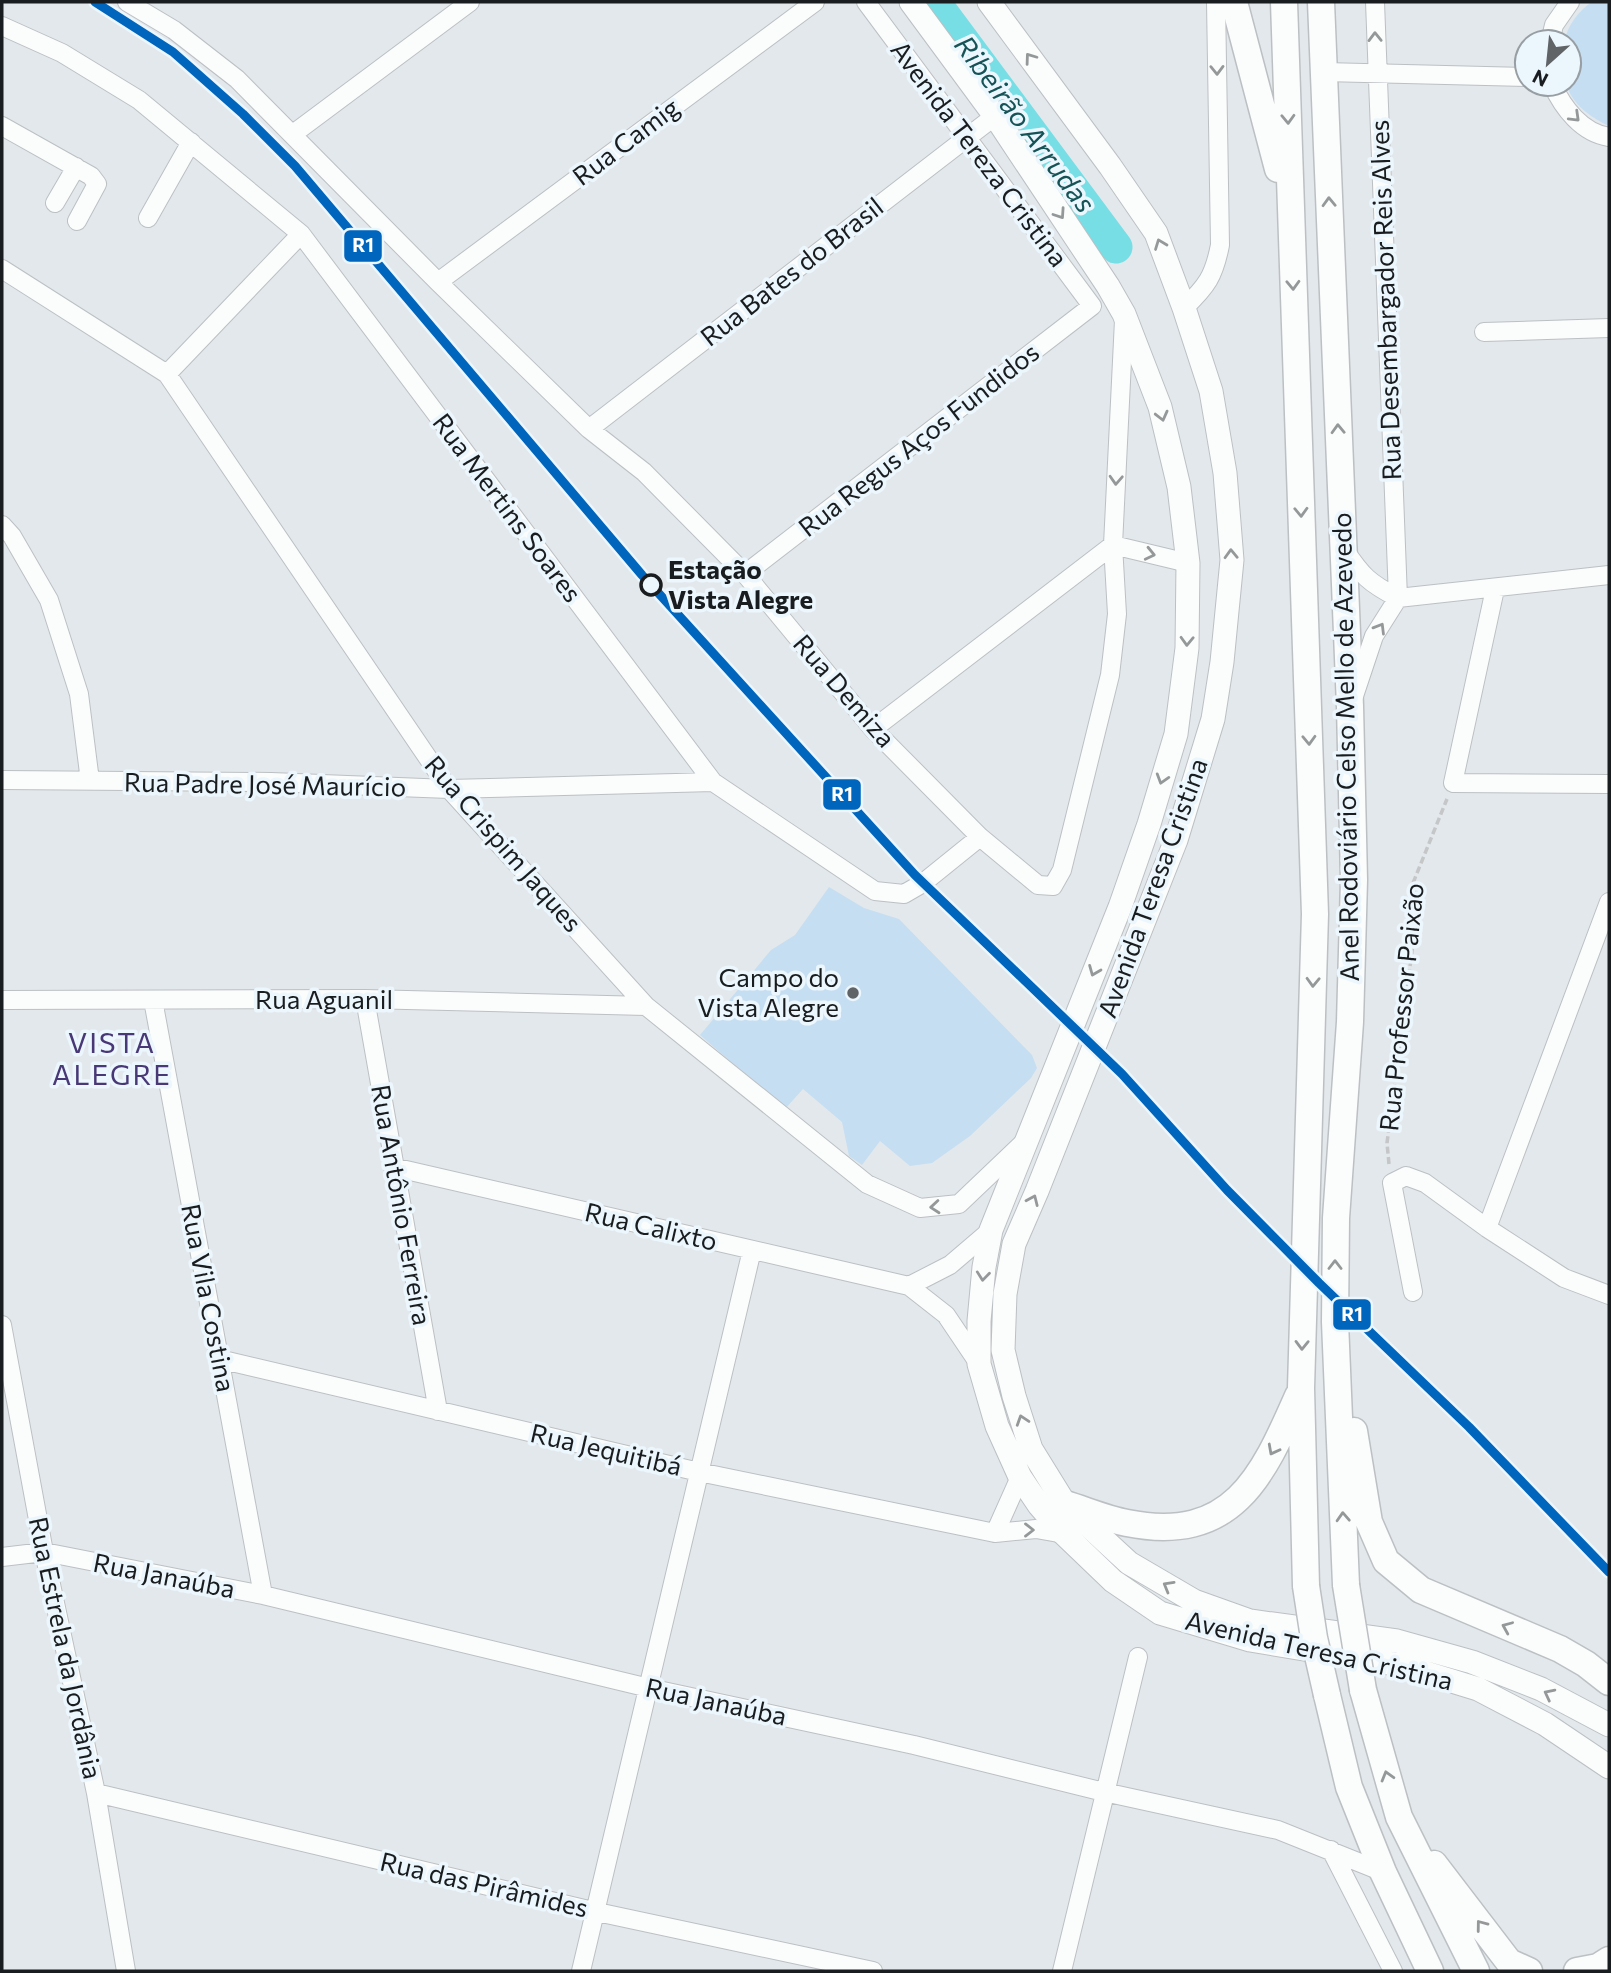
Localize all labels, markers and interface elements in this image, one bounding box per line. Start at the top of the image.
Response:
water label: Ribeirão Arrudas [948,28,1103,219]
north arrow [1513,28,1583,98]
one-way arrow [1367,31,1383,42]
street label: Avenida Tereza Cristina [885,34,1075,272]
one-way arrow [1026,53,1038,66]
one-way arrow [1209,65,1225,76]
text: N [1528,65,1552,92]
street label: Rua Camig [566,91,684,191]
one-way arrow [1567,109,1580,121]
one-way arrow [1280,114,1295,125]
street label: Rua Desembargador Reis Alves [1363,119,1406,481]
street label: Rua Bates do Brasil [694,190,888,352]
one-way arrow [1322,196,1337,207]
one-way arrow [1052,206,1064,219]
line badge: R1 [343,229,383,263]
text: R1 [352,233,374,256]
one-way arrow [1154,239,1168,251]
one-way arrow [1285,280,1301,291]
street label: Rua Regus Aços Fundidos [792,335,1044,542]
street label: Rua Mertins Soares [427,407,589,608]
one-way arrow [1154,410,1168,422]
one-way arrow [1331,424,1346,435]
one-way arrow [1109,475,1124,486]
one-way arrow [1293,508,1309,518]
street label: Anel Rodoviário Celso Mello de Azevedo [1325,512,1364,982]
one-way arrow [1144,546,1156,560]
one-way arrow [1224,548,1239,559]
place label: Estação Vista Alegre [668,553,813,614]
marker: Estação Vista Alegre [640,574,662,596]
one-way arrow [1372,622,1385,635]
street label: Rua Demiza [788,627,902,753]
one-way arrow [1179,636,1195,646]
one-way arrow [1301,735,1316,746]
street label: Rua Crispim Jaques [419,749,589,937]
street label: Avenida Teresa Cristina [1090,754,1213,1021]
street label: Rua Padre José Maurício [124,766,406,801]
one-way arrow [1156,773,1171,785]
line badge: R1 [822,778,862,811]
text: R1 [831,782,853,805]
street label: Rua Professor Paixão [1372,881,1429,1132]
place label: Campo do Vista Alegre [697,961,839,1022]
one-way arrow [1089,964,1103,976]
one-way arrow [1305,977,1320,988]
street label: Rua Aguanil [255,983,393,1014]
marker: Campo do Vista Alegre [845,985,861,1001]
district label: VISTA ALEGRE [52,1025,172,1091]
street label: Rua Antônio Ferreira [366,1082,439,1327]
street label: Rua Calixto [582,1195,721,1256]
one-way arrow [1025,1195,1039,1207]
one-way arrow [929,1199,941,1214]
street label: Rua Vila Costina [176,1201,243,1394]
one-way arrow [1327,1260,1343,1270]
one-way arrow [976,1270,991,1281]
line badge: R1 [1332,1298,1372,1331]
text: R1 [1341,1302,1363,1325]
one-way arrow [1295,1340,1310,1351]
one-way arrow [1015,1414,1030,1426]
street label: Rua Jequitibá [528,1416,685,1481]
one-way arrow [1268,1443,1281,1455]
one-way arrow [1336,1512,1351,1523]
street label: Rua Estrela da Jordânia [24,1514,109,1782]
one-way arrow [1025,1522,1035,1538]
street label: Rua Janaúba [91,1546,238,1603]
one-way arrow [1163,1581,1175,1594]
street label: Avenida Teresa Cristina [1183,1604,1456,1695]
one-way arrow [1501,1621,1514,1635]
street label: Rua Janaúba [643,1670,790,1731]
one-way arrow [1544,1688,1556,1702]
one-way arrow [1381,1770,1395,1782]
street label: Rua das Pirâmides [377,1845,591,1923]
one-way arrow [1477,1920,1489,1933]

